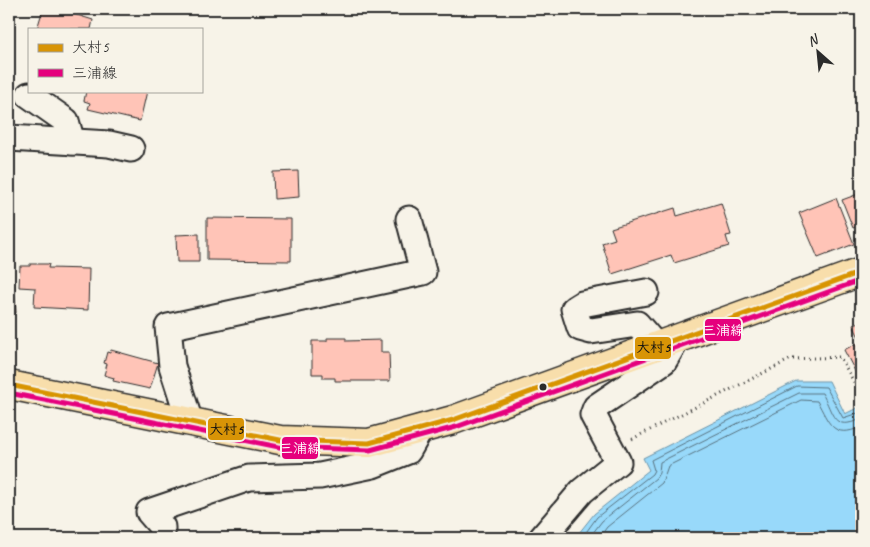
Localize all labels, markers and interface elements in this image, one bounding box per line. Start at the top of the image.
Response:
legend [28,28,202,92]
north arrow [792,28,842,78]
text: N [805,30,822,50]
text: 大村5 [72,38,110,57]
text: 三浦線 [72,64,117,83]
line badge: 三浦線 [704,318,742,342]
text: 三浦線 [702,322,744,339]
line badge: 大村5 [634,336,672,360]
text: 大村5 [636,339,672,356]
unlabelled marker [538,382,548,392]
line badge: 大村5 [207,417,245,441]
text: 大村5 [209,421,245,438]
line badge: 三浦線 [281,436,319,460]
text: 三浦線 [279,440,321,457]

